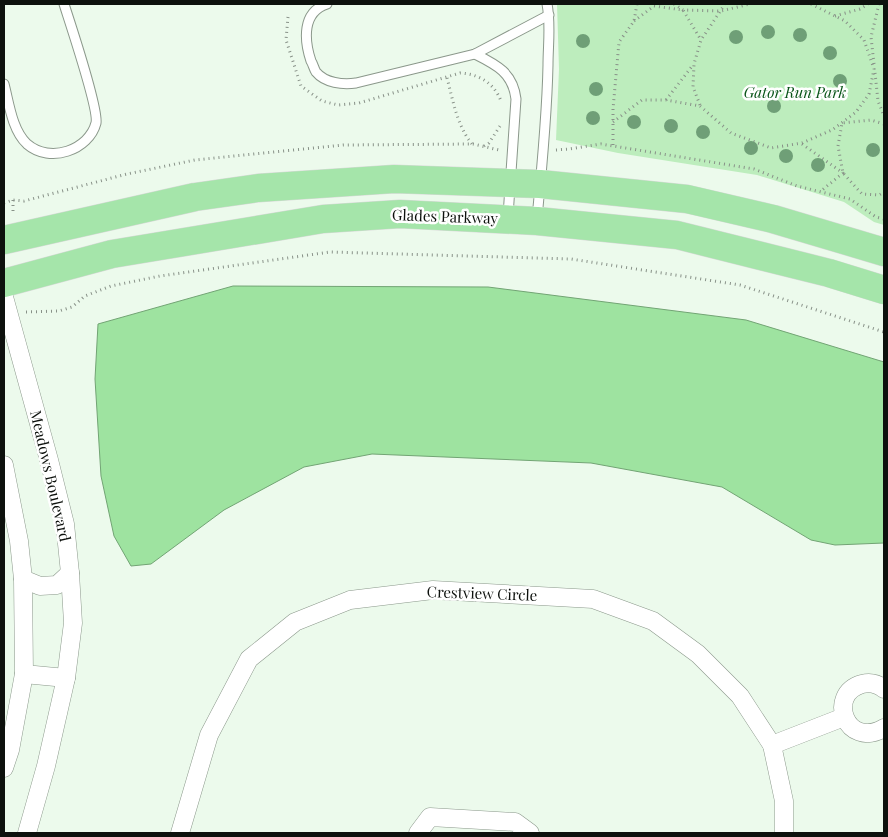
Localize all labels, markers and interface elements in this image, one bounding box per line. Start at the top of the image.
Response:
park label: Gator Run Park [744,82,847,102]
street label: Glades Parkway [392,204,499,228]
street label: Meadows Boulevard [26,408,76,544]
street label: Crestview Circle [426,581,538,605]

